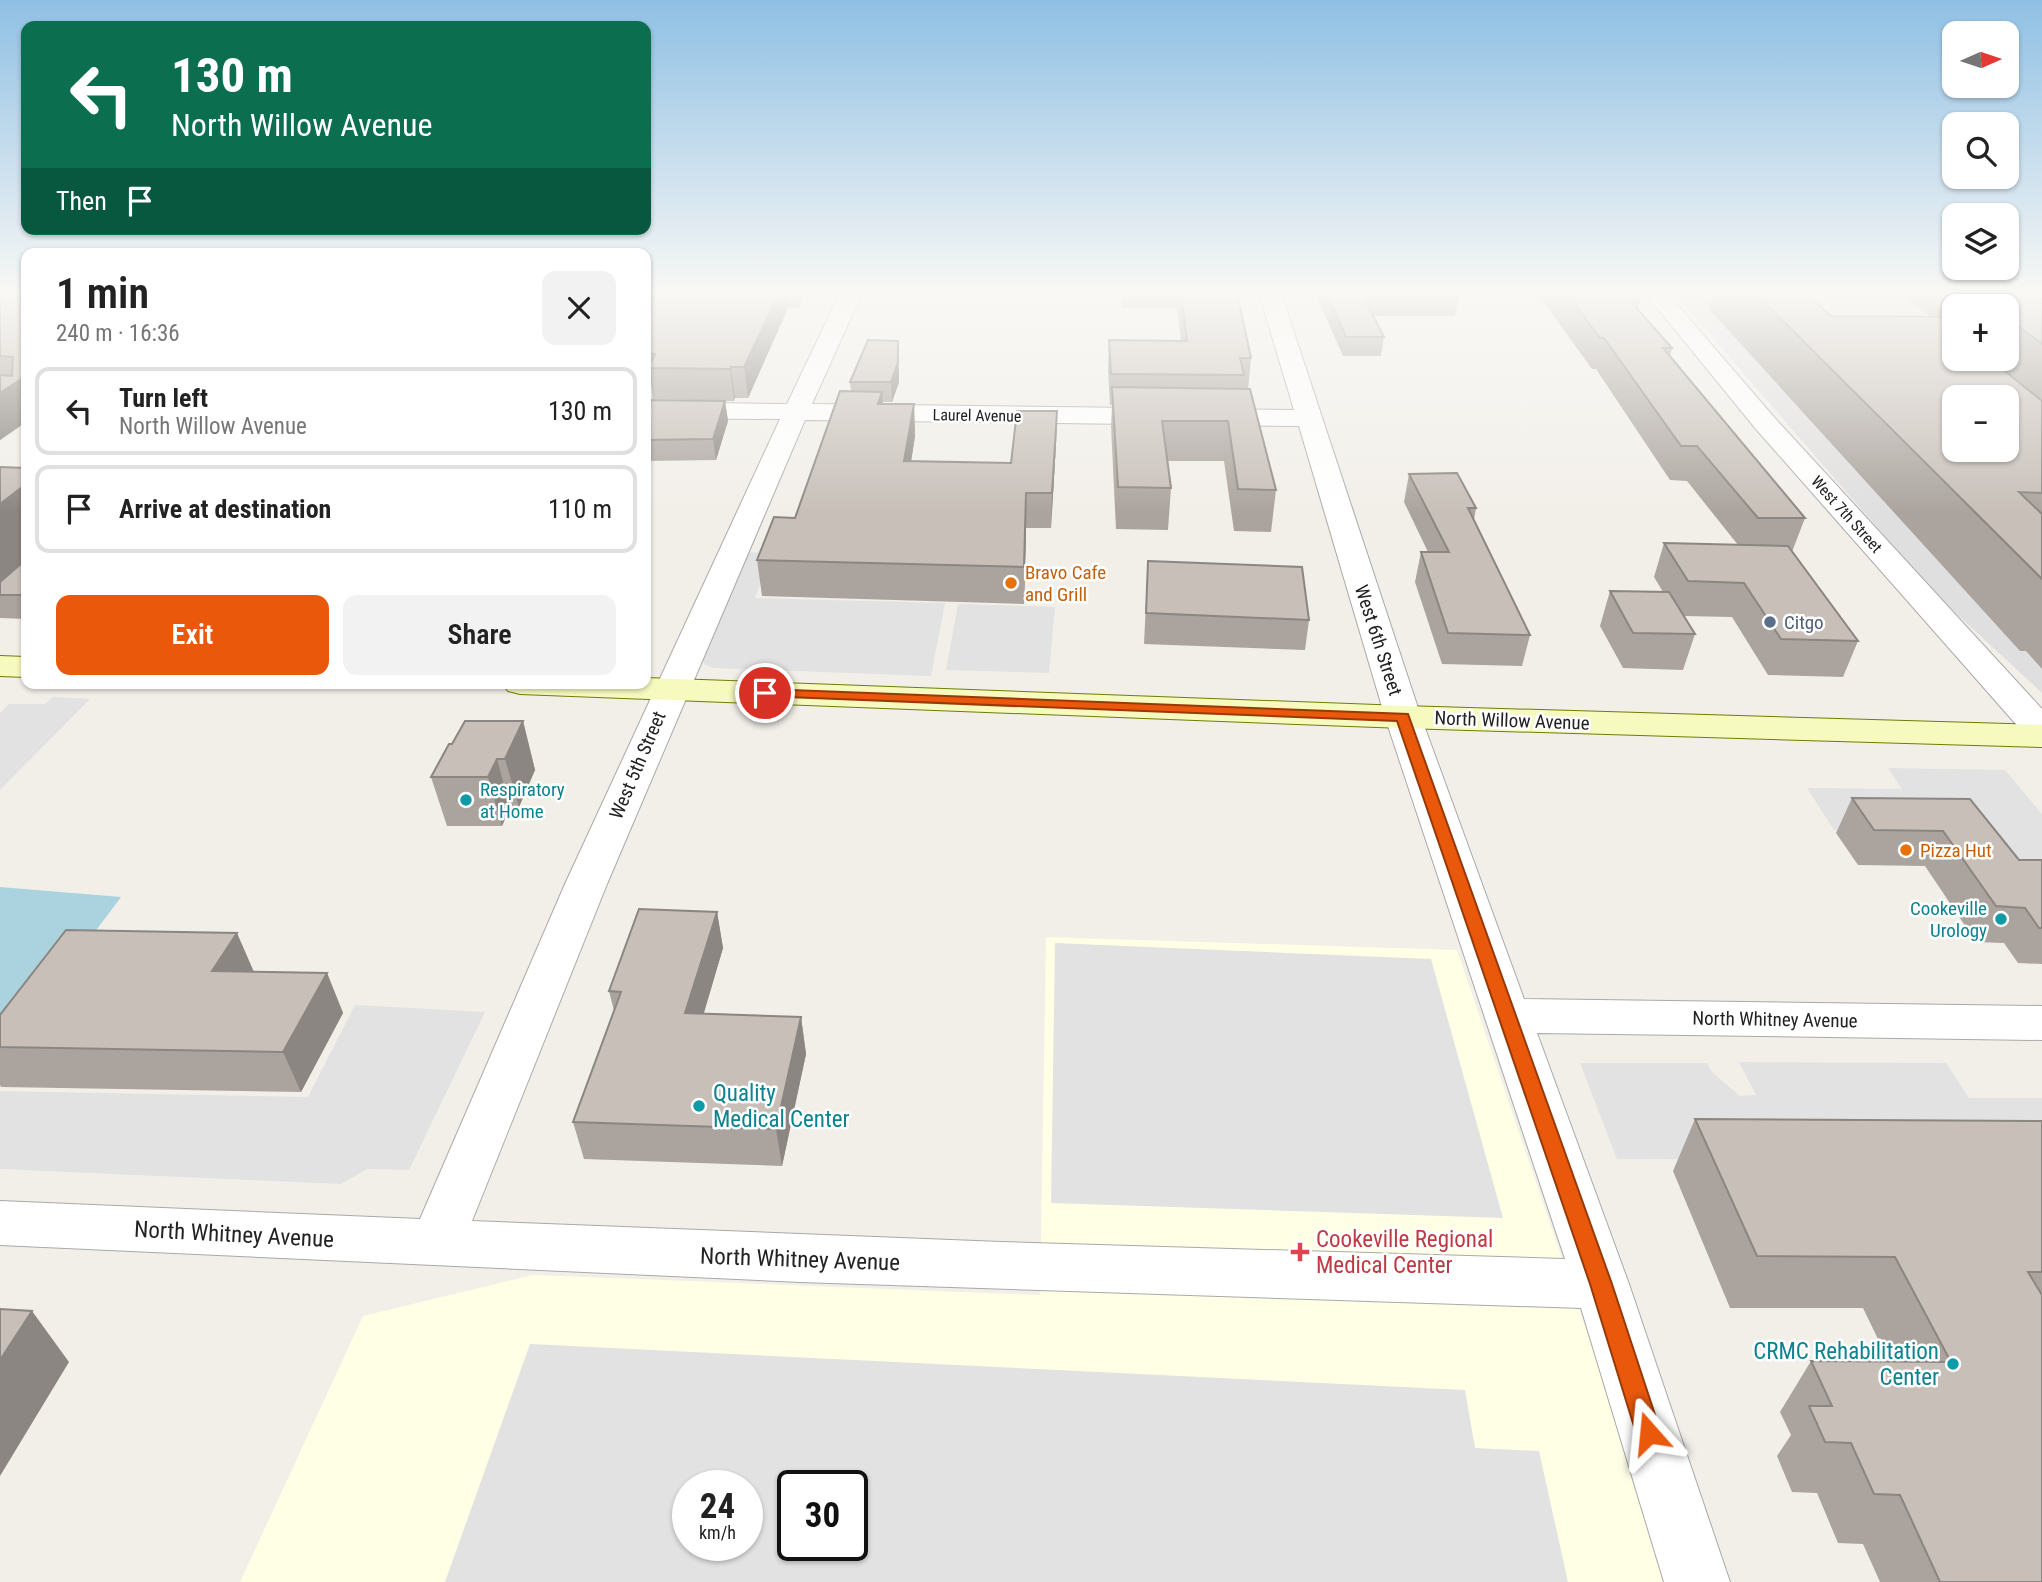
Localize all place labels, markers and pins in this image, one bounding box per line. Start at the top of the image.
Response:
place label: Bravo Cafe and Grill [1025,561,1106,606]
marker: Bravo Cafe and Grill [1003,575,1019,591]
place label: Citgo [1784,611,1824,634]
marker: Citgo [1762,614,1778,630]
pin [735,663,795,723]
place label: Respiratory at Home [480,778,565,823]
marker: Respiratory at Home [458,792,474,808]
place label: Pizza Hut [1920,839,1992,862]
marker: Pizza Hut [1898,842,1914,858]
place label: Cookeville Urology [1910,897,1987,942]
marker: Cookeville Urology [1993,911,2009,927]
place label: Quality Medical Center [713,1080,850,1133]
marker: Quality Medical Center [691,1098,707,1114]
place label: Cookeville Regional Medical Center [1316,1226,1493,1279]
marker: Cookeville Regional Medical Center [1290,1242,1310,1262]
place label: CRMC Rehabilitation Center [1753,1338,1939,1391]
marker: CRMC Rehabilitation Center [1945,1356,1961,1372]

